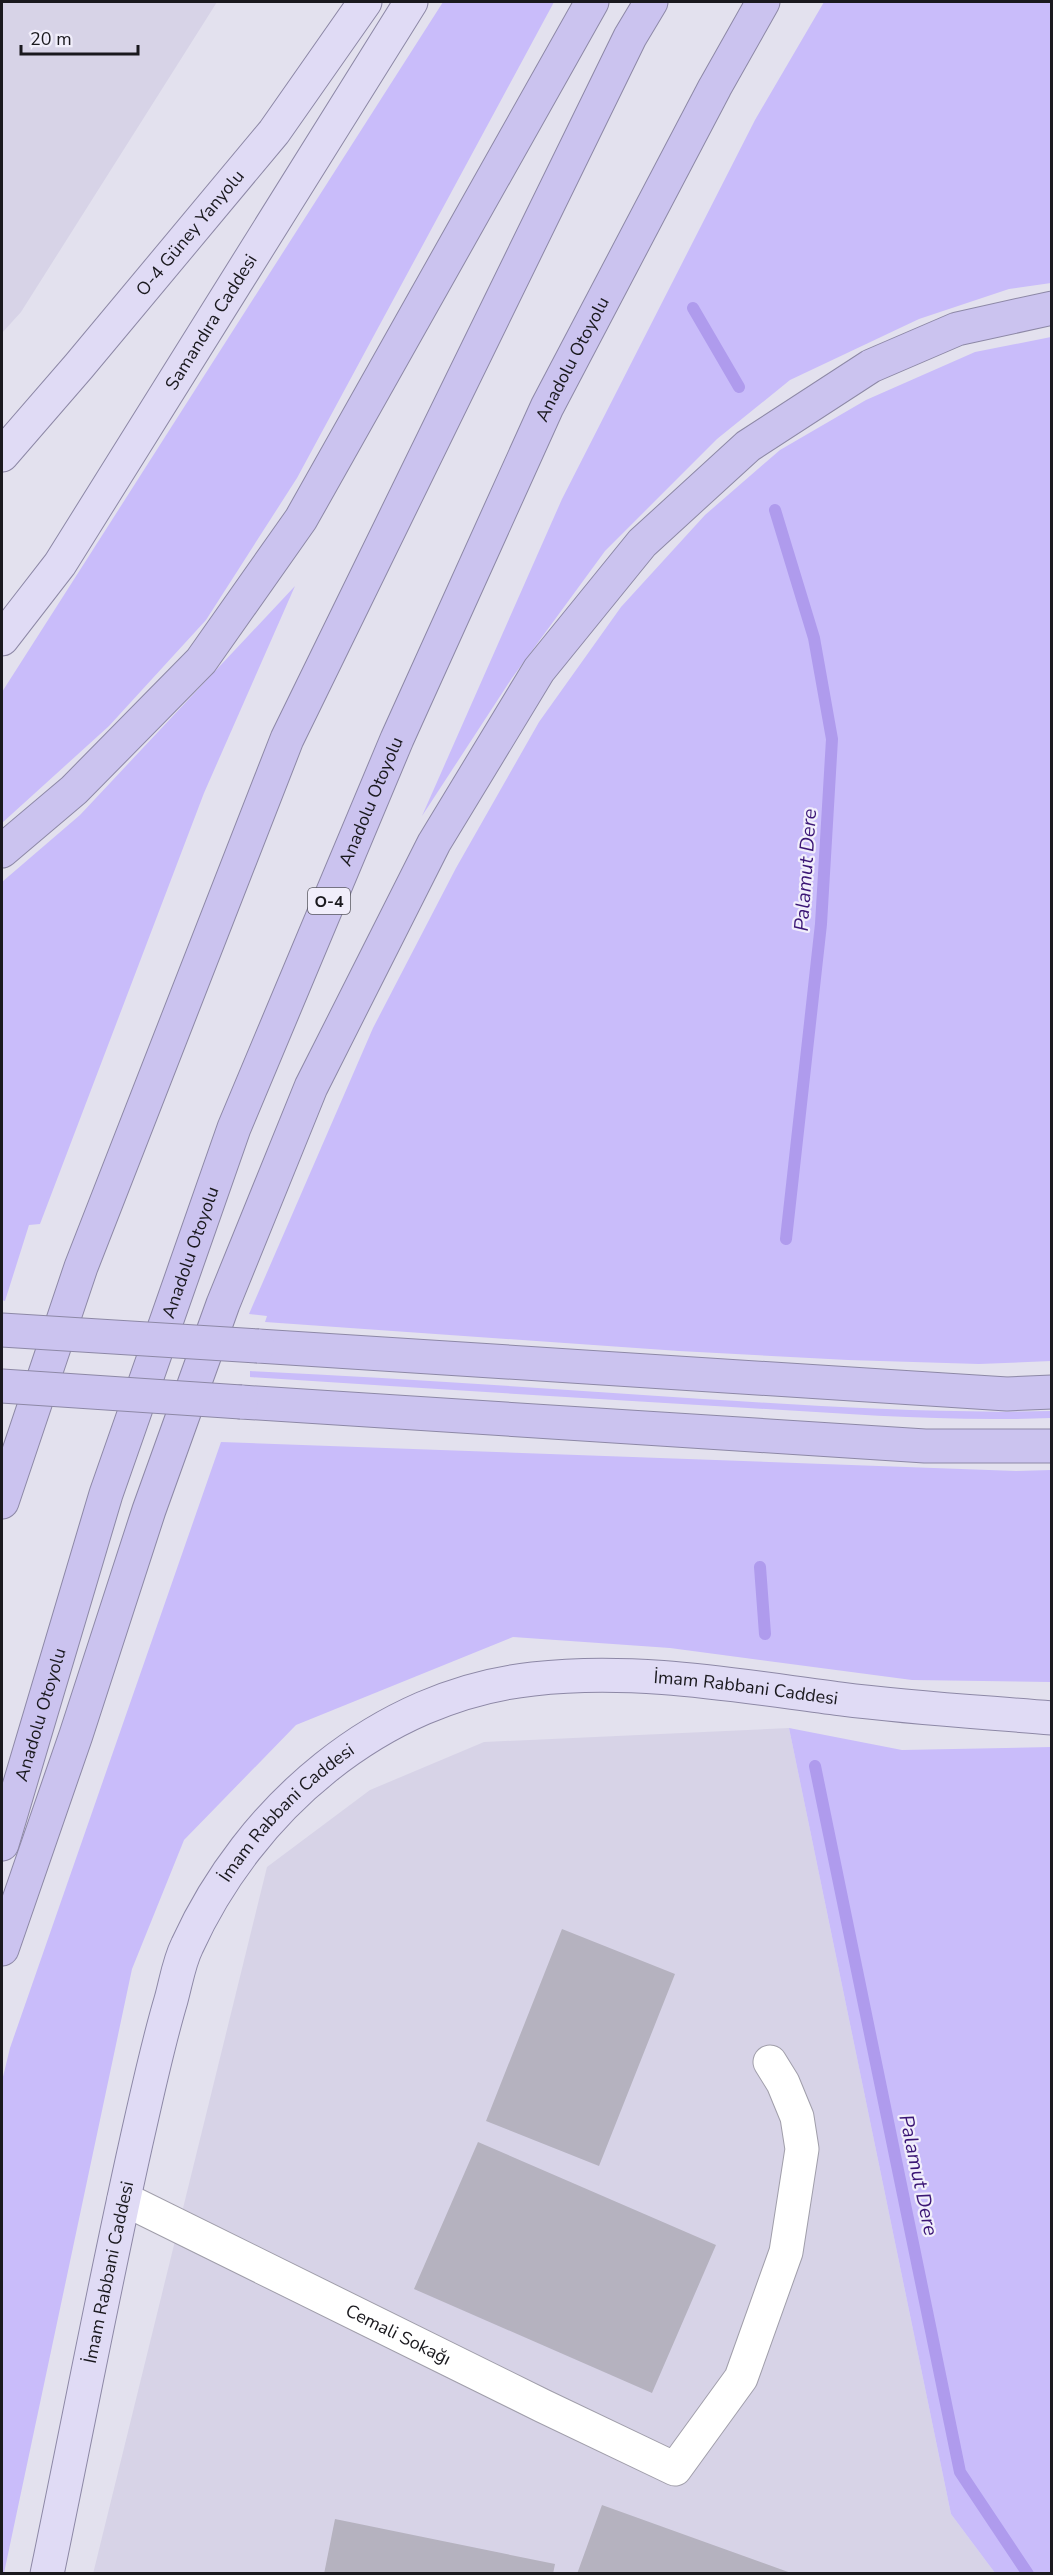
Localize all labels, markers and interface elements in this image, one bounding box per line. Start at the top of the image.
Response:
scale bar [21,18,138,56]
text: 20 m [30,27,72,51]
street label: O-4 Güney Yanyolu [130,165,250,301]
street label: Samandıra Caddesi [160,250,263,395]
street label: Anadolu Otoyolu [530,292,615,426]
street label: Anadolu Otoyolu [333,733,409,870]
water label: Palamut Dere [788,807,823,932]
road number: O-4 [308,888,350,914]
street label: Anadolu Otoyolu [156,1183,225,1322]
street label: Anadolu Otoyolu [9,1645,72,1784]
street label: İmam Rabbani Caddesi [653,1665,839,1711]
street label: İmam Rabbani Caddesi [213,1738,359,1887]
water label: Palamut Dere [893,2112,945,2238]
street label: İmam Rabbani Caddesi [78,2179,139,2365]
street label: Cemali Sokağı [342,2298,455,2371]

